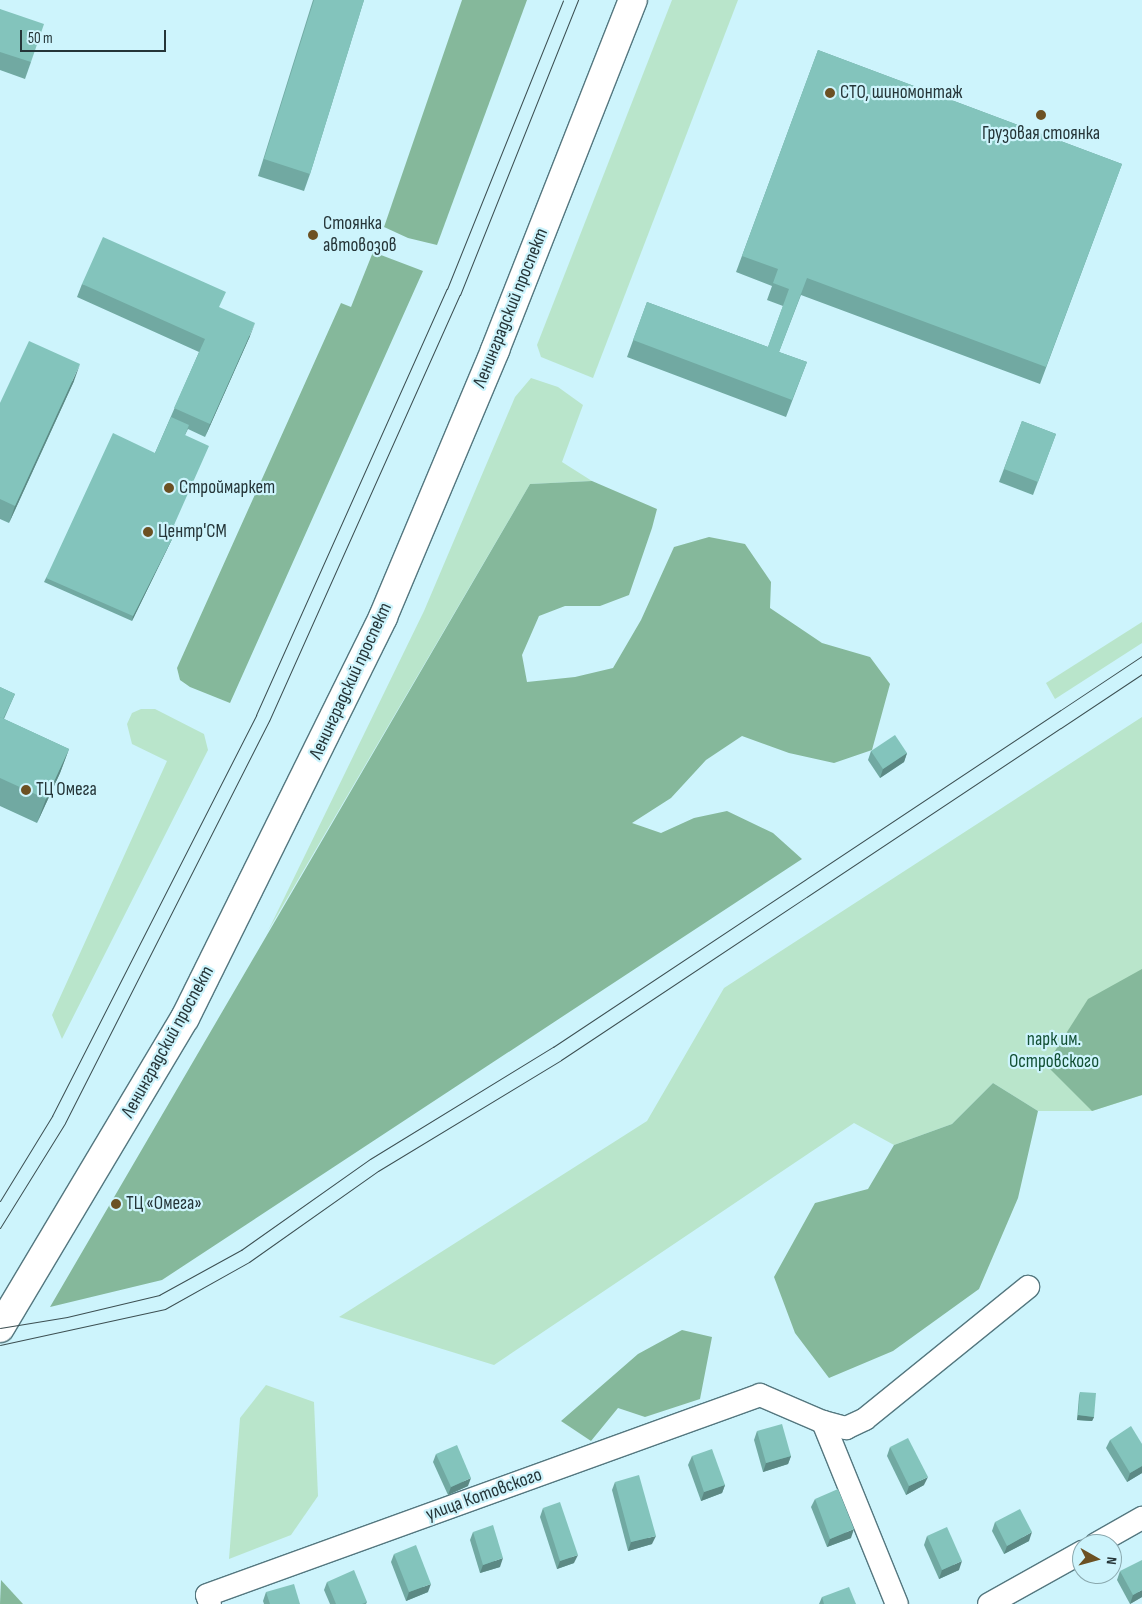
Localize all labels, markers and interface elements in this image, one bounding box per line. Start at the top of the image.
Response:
scale bar [22,20,169,52]
text: 50 m [28,29,53,48]
place label: СТО, шиномонтаж [840,82,962,104]
marker: СТО, шиномонтаж [824,87,836,99]
marker: Грузовая стоянка [1035,109,1047,121]
place label: Грузовая стоянка [982,123,1100,145]
place label: Стоянка автовозов [323,213,397,257]
street label: Ленинградский проспект [469,225,553,391]
marker: Стоянка автовозов [307,229,319,241]
place label: Строймаркет [179,477,275,499]
marker: Строймаркет [163,482,175,494]
place label: Центр'СМ [158,521,227,543]
marker: Центр'СМ [142,526,154,538]
street label: Ленинградский проспект [305,599,397,763]
place label: ТЦ Омега [36,779,97,801]
marker: ТЦ Омега [20,784,32,796]
street label: Ленинградский проспект [117,962,219,1122]
park label: парк им. Островского [1009,1029,1099,1073]
place label: ТЦ «Омега» [126,1193,202,1215]
marker: ТЦ «Омега» [110,1198,122,1210]
street label: улица Котовского [423,1463,545,1527]
north arrow [1072,1534,1122,1584]
text: N [1103,1556,1120,1566]

